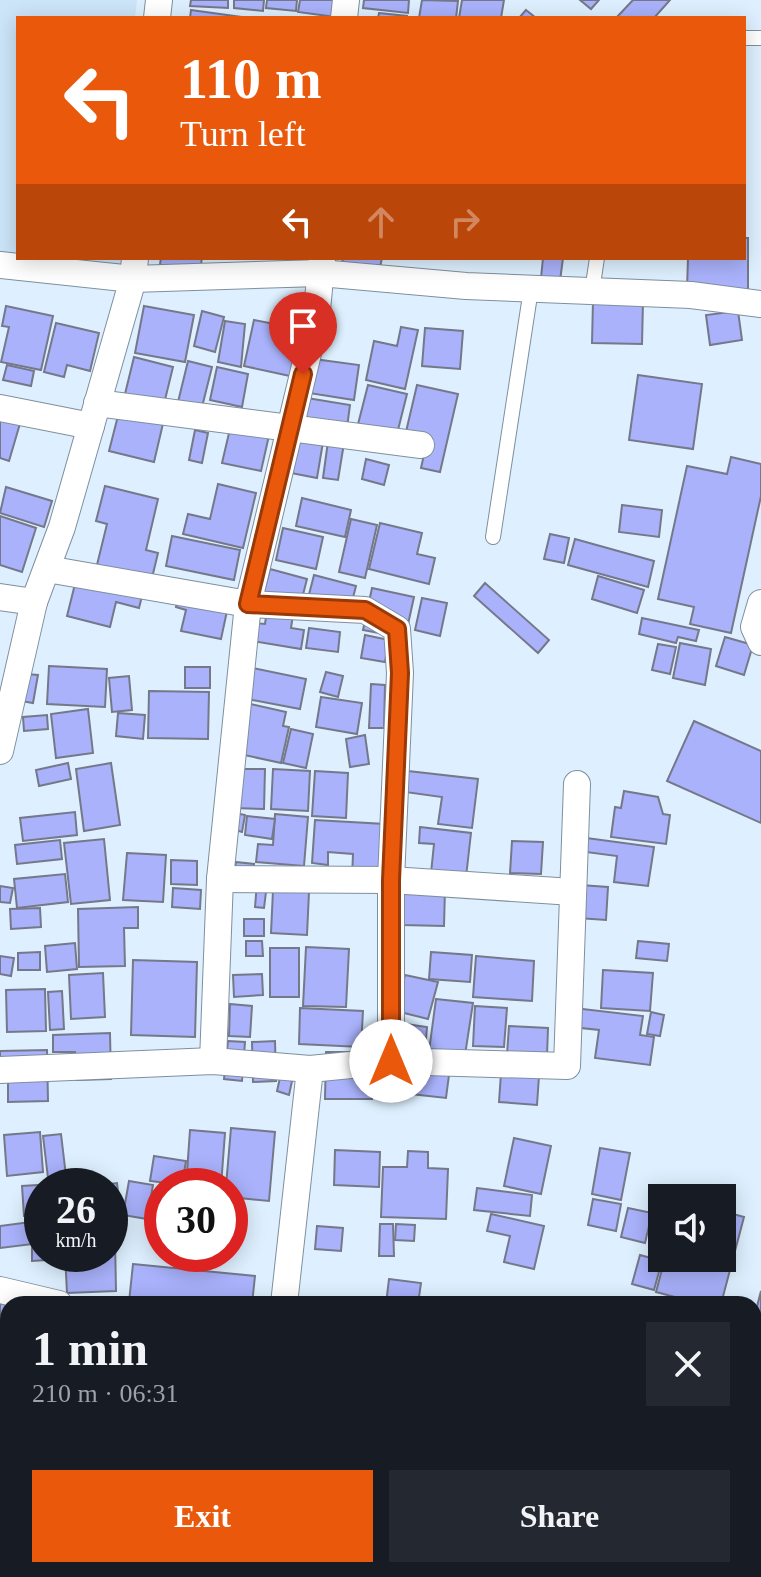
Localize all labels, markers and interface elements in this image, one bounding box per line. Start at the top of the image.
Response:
icon: left [48,48,152,152]
text: 110 m [180,48,322,110]
text: Turn left [180,114,306,154]
icon: left [275,200,319,244]
icon: ahead [359,200,403,244]
icon: right [443,200,487,244]
pin [269,292,337,374]
icon: arrive [281,304,325,348]
position arrow [349,1019,433,1103]
speed limit sign: 30 [144,1168,248,1272]
map controls [648,1184,736,1272]
button: sound [648,1184,736,1272]
text: 26 [56,1187,96,1232]
text: km/h [55,1229,97,1251]
text: 1 min [32,1322,148,1375]
button: close [646,1322,730,1406]
text: 210 m · 06:31 [32,1379,179,1408]
button: Exit [32,1470,373,1562]
button: Share [389,1470,730,1562]

